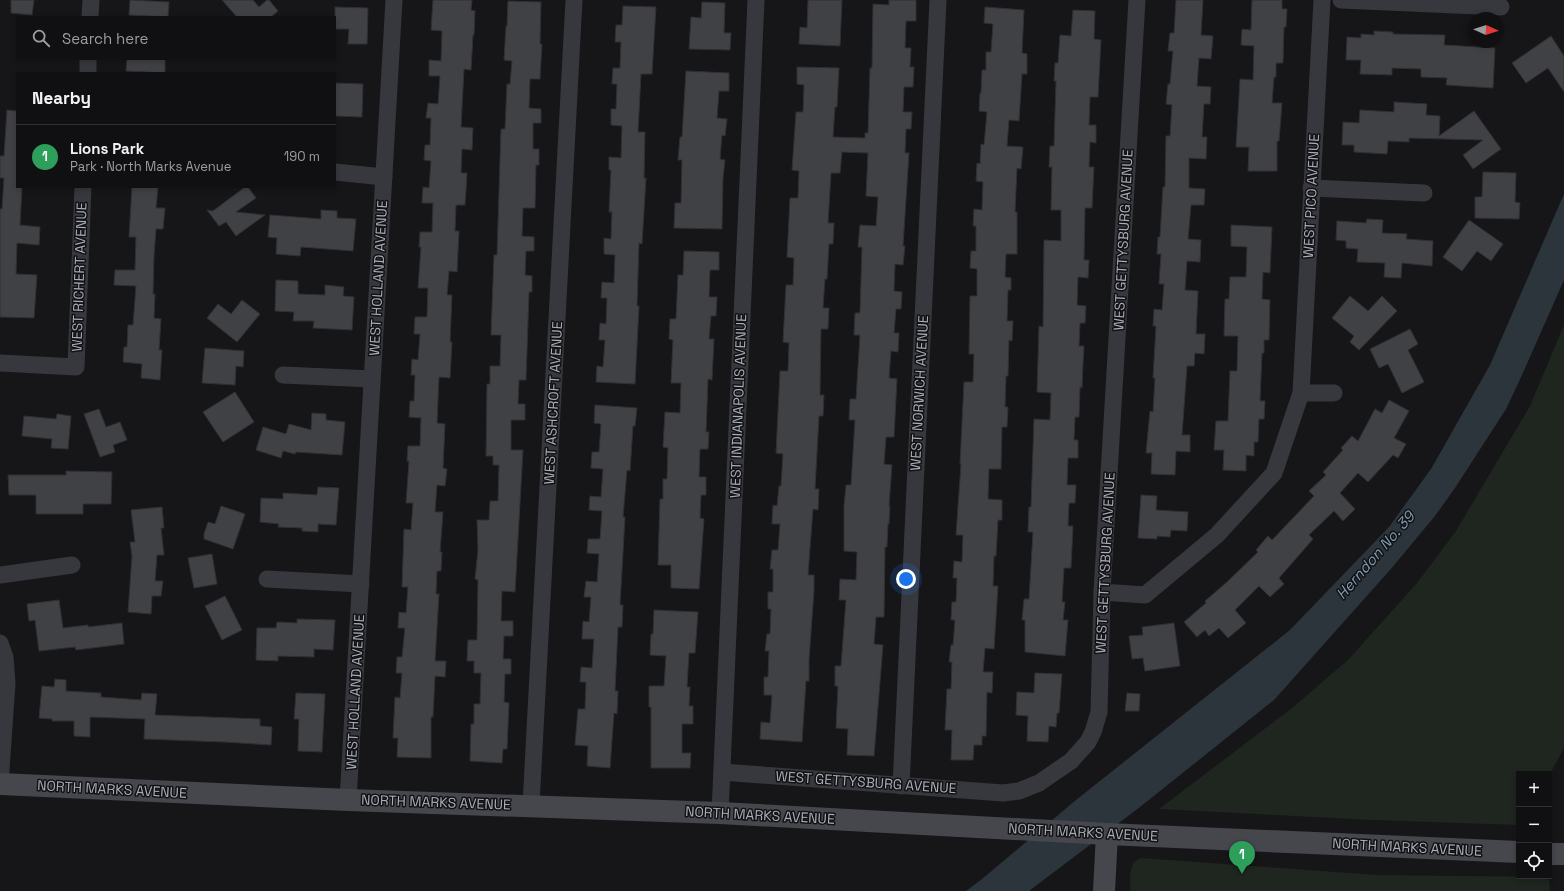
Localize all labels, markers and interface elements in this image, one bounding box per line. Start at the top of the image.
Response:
north arrow [1468,12,1504,48]
search box [16,16,336,60]
icon: search [30,27,52,49]
text: Search here [62,29,148,48]
text: Nearby [32,87,91,109]
street label: WEST PICO AVENUE [1299,133,1323,259]
text: Lions Park [70,139,144,158]
text: 1 [42,148,48,165]
text: 190 m [284,148,320,165]
street label: WEST GETTYSBURG AVENUE [1109,149,1137,331]
text: Park · North Marks Avenue [70,158,231,175]
street label: WEST HOLLAND AVENUE [365,200,391,356]
street label: WEST RICHERT AVENUE [67,202,91,352]
street label: WEST INDIANAPOLIS AVENUE [726,314,750,498]
street label: WEST NORWICH AVENUE [906,315,932,471]
street label: WEST ASHCROFT AVENUE [540,321,566,485]
street label: WEST GETTYSBURG AVENUE [1091,472,1119,654]
water label: Herndon No. 39 [1332,506,1419,603]
your location [896,569,916,589]
street label: WEST HOLLAND AVENUE [342,614,368,770]
street label: WEST GETTYSBURG AVENUE [775,767,957,797]
map controls [1516,771,1552,879]
button: + [1516,771,1552,807]
street label: NORTH MARKS AVENUE [37,776,187,802]
street label: NORTH MARKS AVENUE [361,790,511,814]
street label: NORTH MARKS AVENUE [685,802,835,828]
button: − [1516,807,1552,843]
street label: NORTH MARKS AVENUE [1008,819,1158,845]
street label: NORTH MARKS AVENUE [1332,834,1482,860]
pin: 1 [1229,841,1255,874]
button: locate [1516,843,1552,879]

